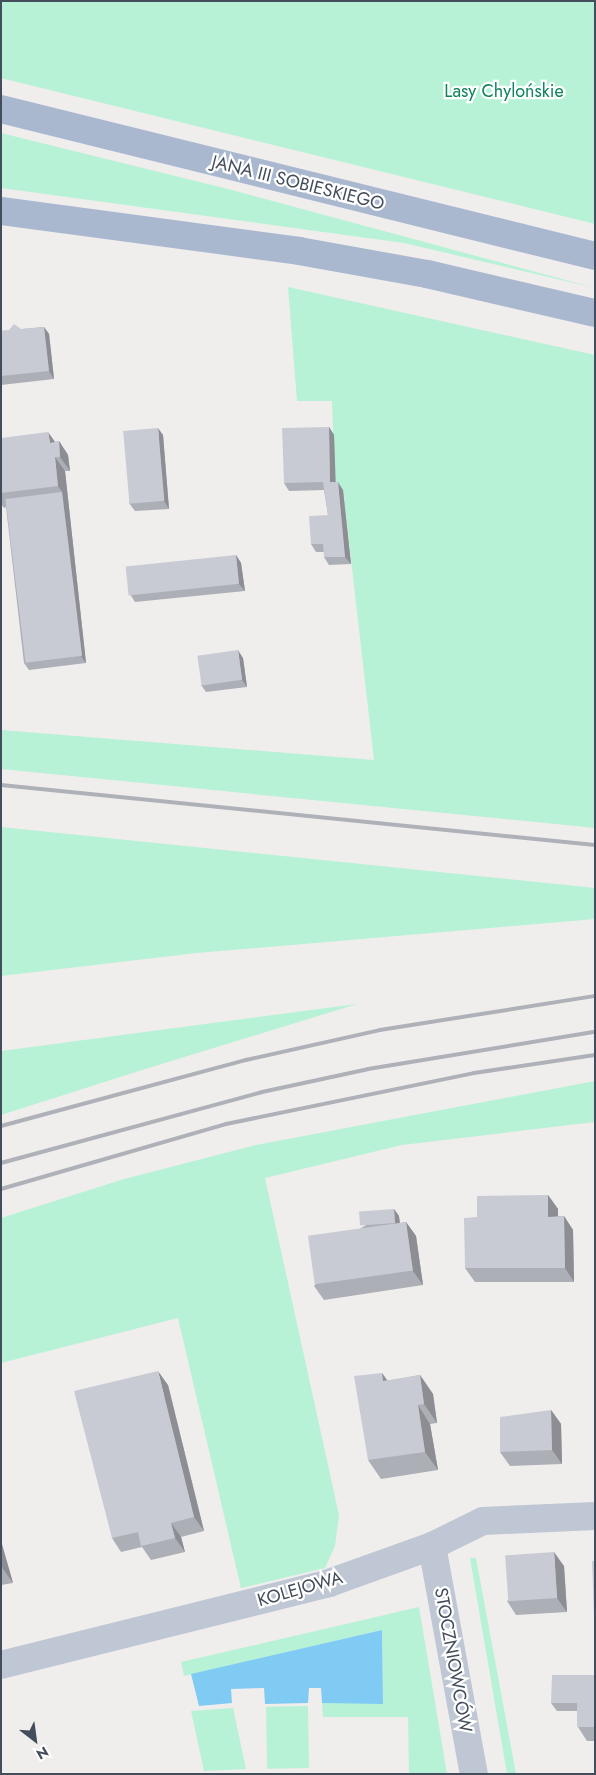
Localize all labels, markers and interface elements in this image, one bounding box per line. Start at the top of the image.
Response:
park label: Lasy Chylońskie [444,80,564,102]
street label: JANA III SOBIESKIEGO [210,151,386,215]
street label: KOLEJOWA [255,1567,345,1611]
street label: STOCZNIOWCÓW [430,1586,476,1734]
north arrow [10,1715,60,1765]
text: N [33,1742,52,1764]

